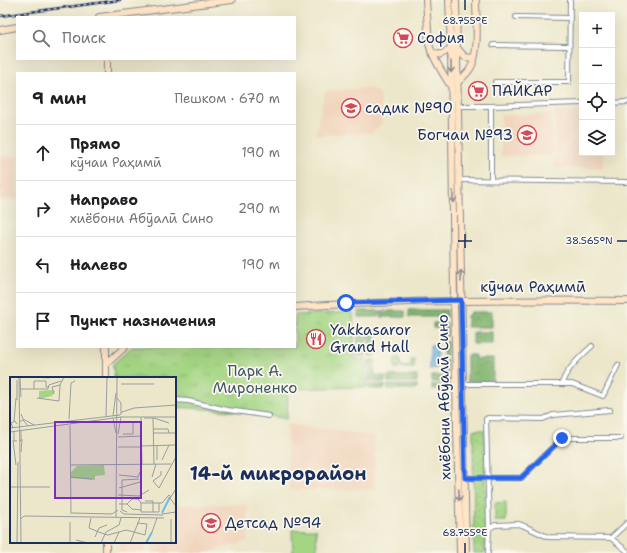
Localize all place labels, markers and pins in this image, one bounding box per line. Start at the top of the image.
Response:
supermarket icon: София [392,27,414,49]
place label: София [417,28,465,48]
supermarket icon: ПАЙКАР [467,80,489,102]
place label: ПАЙКАР [492,80,553,101]
school or university icon: садик №90 [340,97,362,119]
place label: садик №90 [365,98,453,118]
school or university icon: Богчаи №93 [516,124,538,146]
place label: Богчаи №93 [417,125,513,145]
place label: Yakkasaror Grand Hall [330,320,411,357]
restaurant icon: Yakkasaror Grand Hall [305,328,327,350]
school or university icon: Детсад №94 [200,512,222,534]
place label: Детсад №94 [225,513,321,533]

